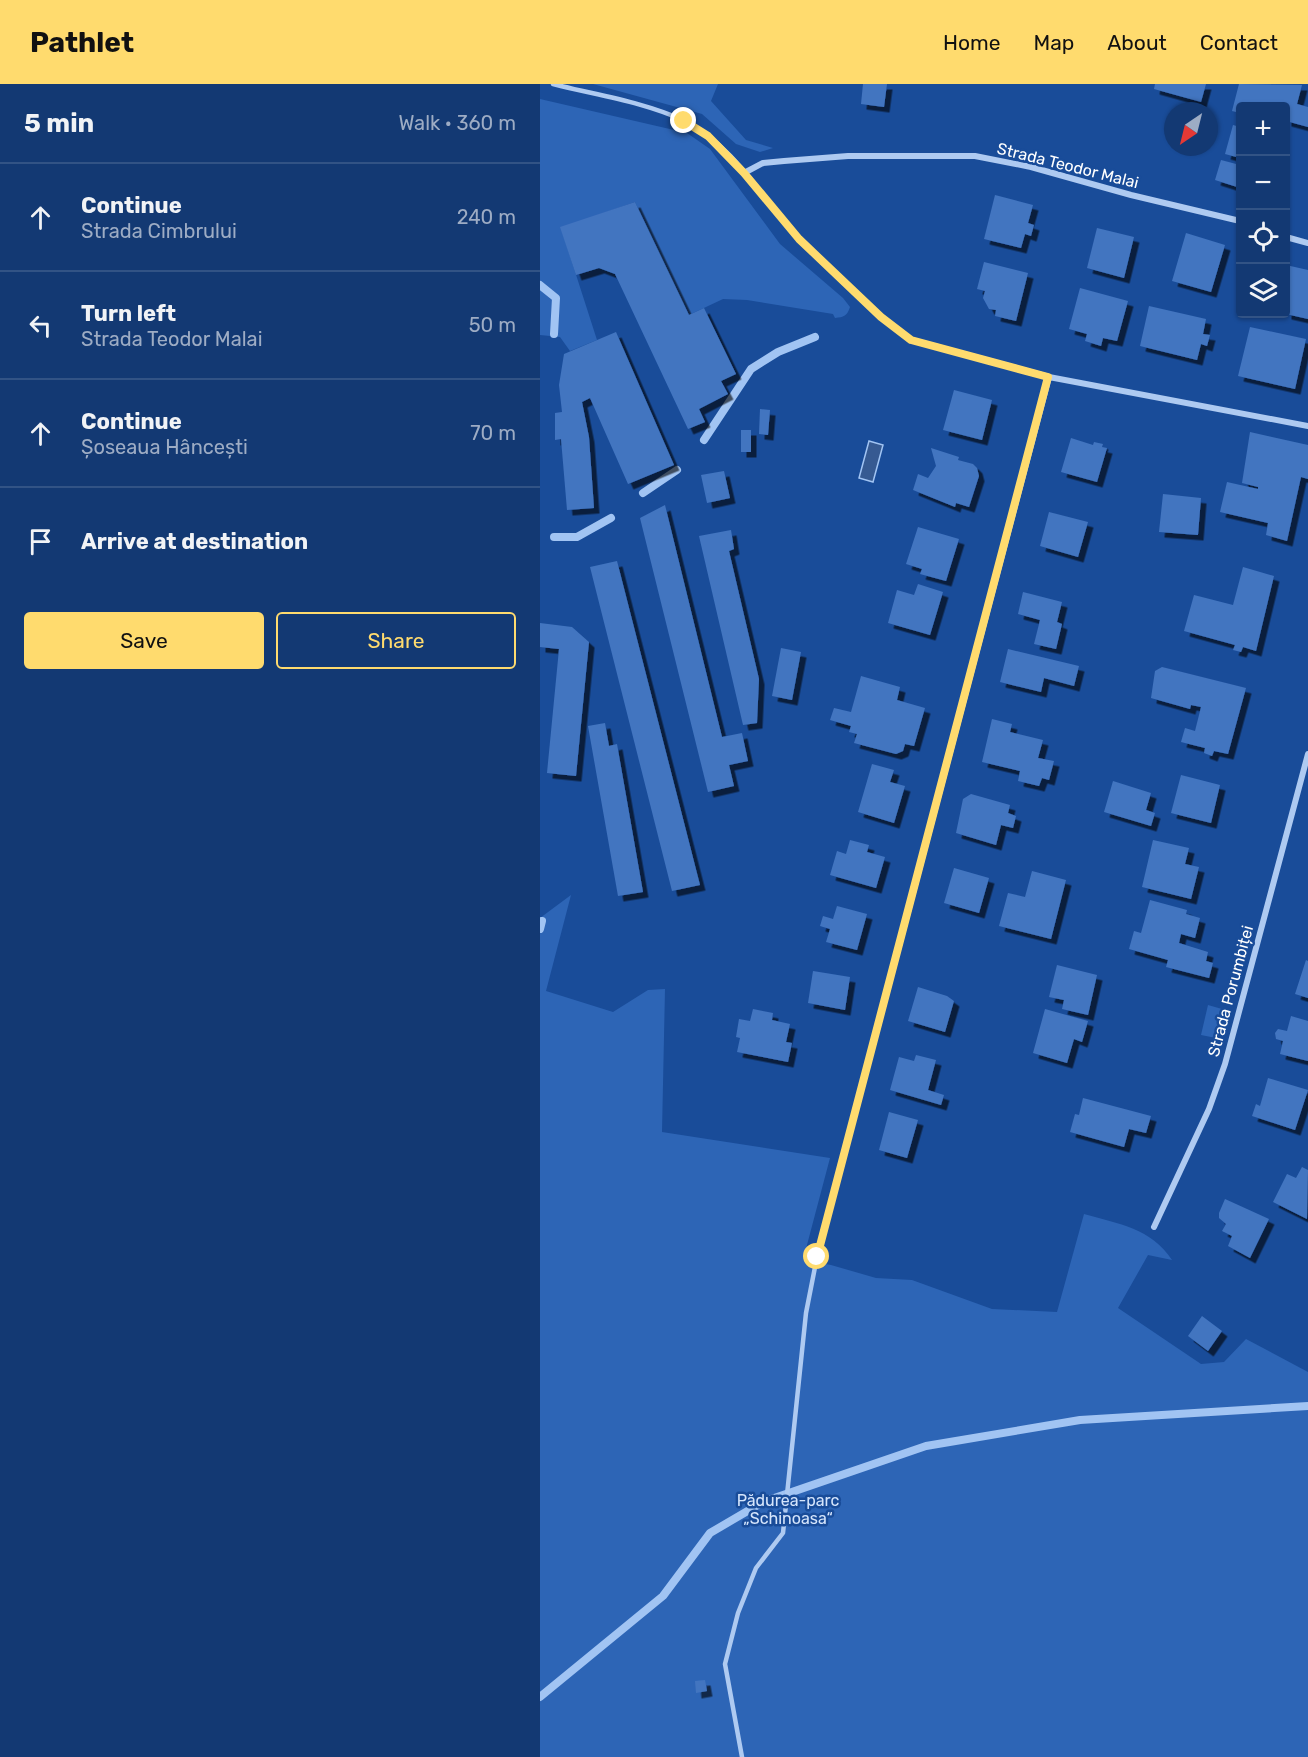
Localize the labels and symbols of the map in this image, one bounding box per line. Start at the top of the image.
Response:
north arrow [1164,102,1218,156]
route end [670,107,696,133]
street label: Strada Teodor Malai [995,139,1141,192]
street label: Strada Porumbiței [1204,923,1257,1059]
route start [803,1243,829,1269]
park label: Pădurea-parc „Schinoasa“ [737,1491,840,1528]

